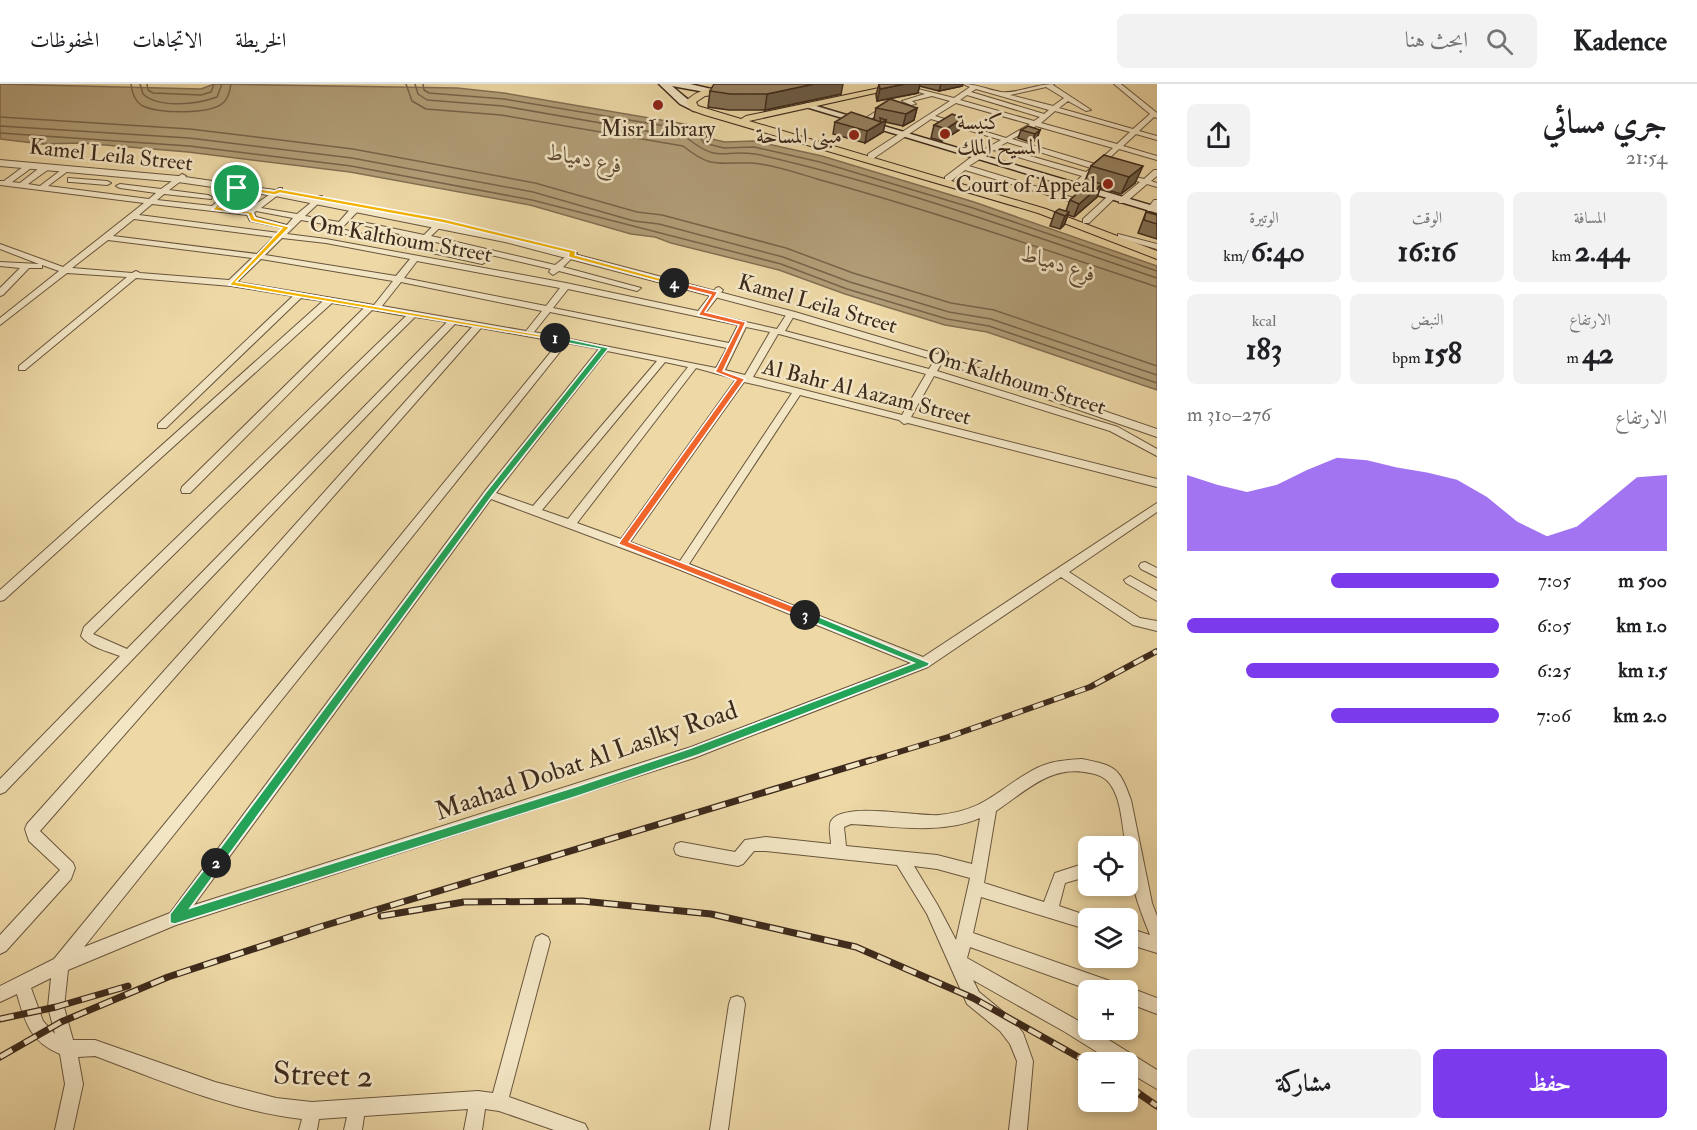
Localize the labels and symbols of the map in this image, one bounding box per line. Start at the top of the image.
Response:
marker: Misr Library [651,98,665,112]
place label: كنيسة المسيح الملك [957,108,1041,166]
place label: Misr Library [600,115,716,143]
place label: مبنى المساحة [756,122,842,151]
marker: كنيسة المسيح الملك [938,127,952,141]
marker: مبنى المساحة [847,128,861,142]
street label: Kamel Leila Street [28,132,194,178]
water label: فرع دمياط [544,138,625,184]
pin [211,162,262,213]
place label: Court of Appeal [956,171,1096,200]
marker: Court of Appeal [1101,177,1115,191]
street label: Om Kalthoum Street [307,209,494,269]
water label: فرع دمياط [1017,239,1100,292]
pin: 4 [659,268,689,298]
street label: Kamel Leila Street [735,268,901,340]
pin: 1 [540,323,570,353]
street label: Om Kalthoum Street [924,341,1109,421]
street label: Al Bahr Al Aazam Street [759,352,974,431]
pin: 3 [790,600,820,630]
street label: Maahad Dobat Al Laslky Road [431,694,742,828]
pin: 2 [201,848,231,878]
street label: Street 2 [272,1053,374,1097]

